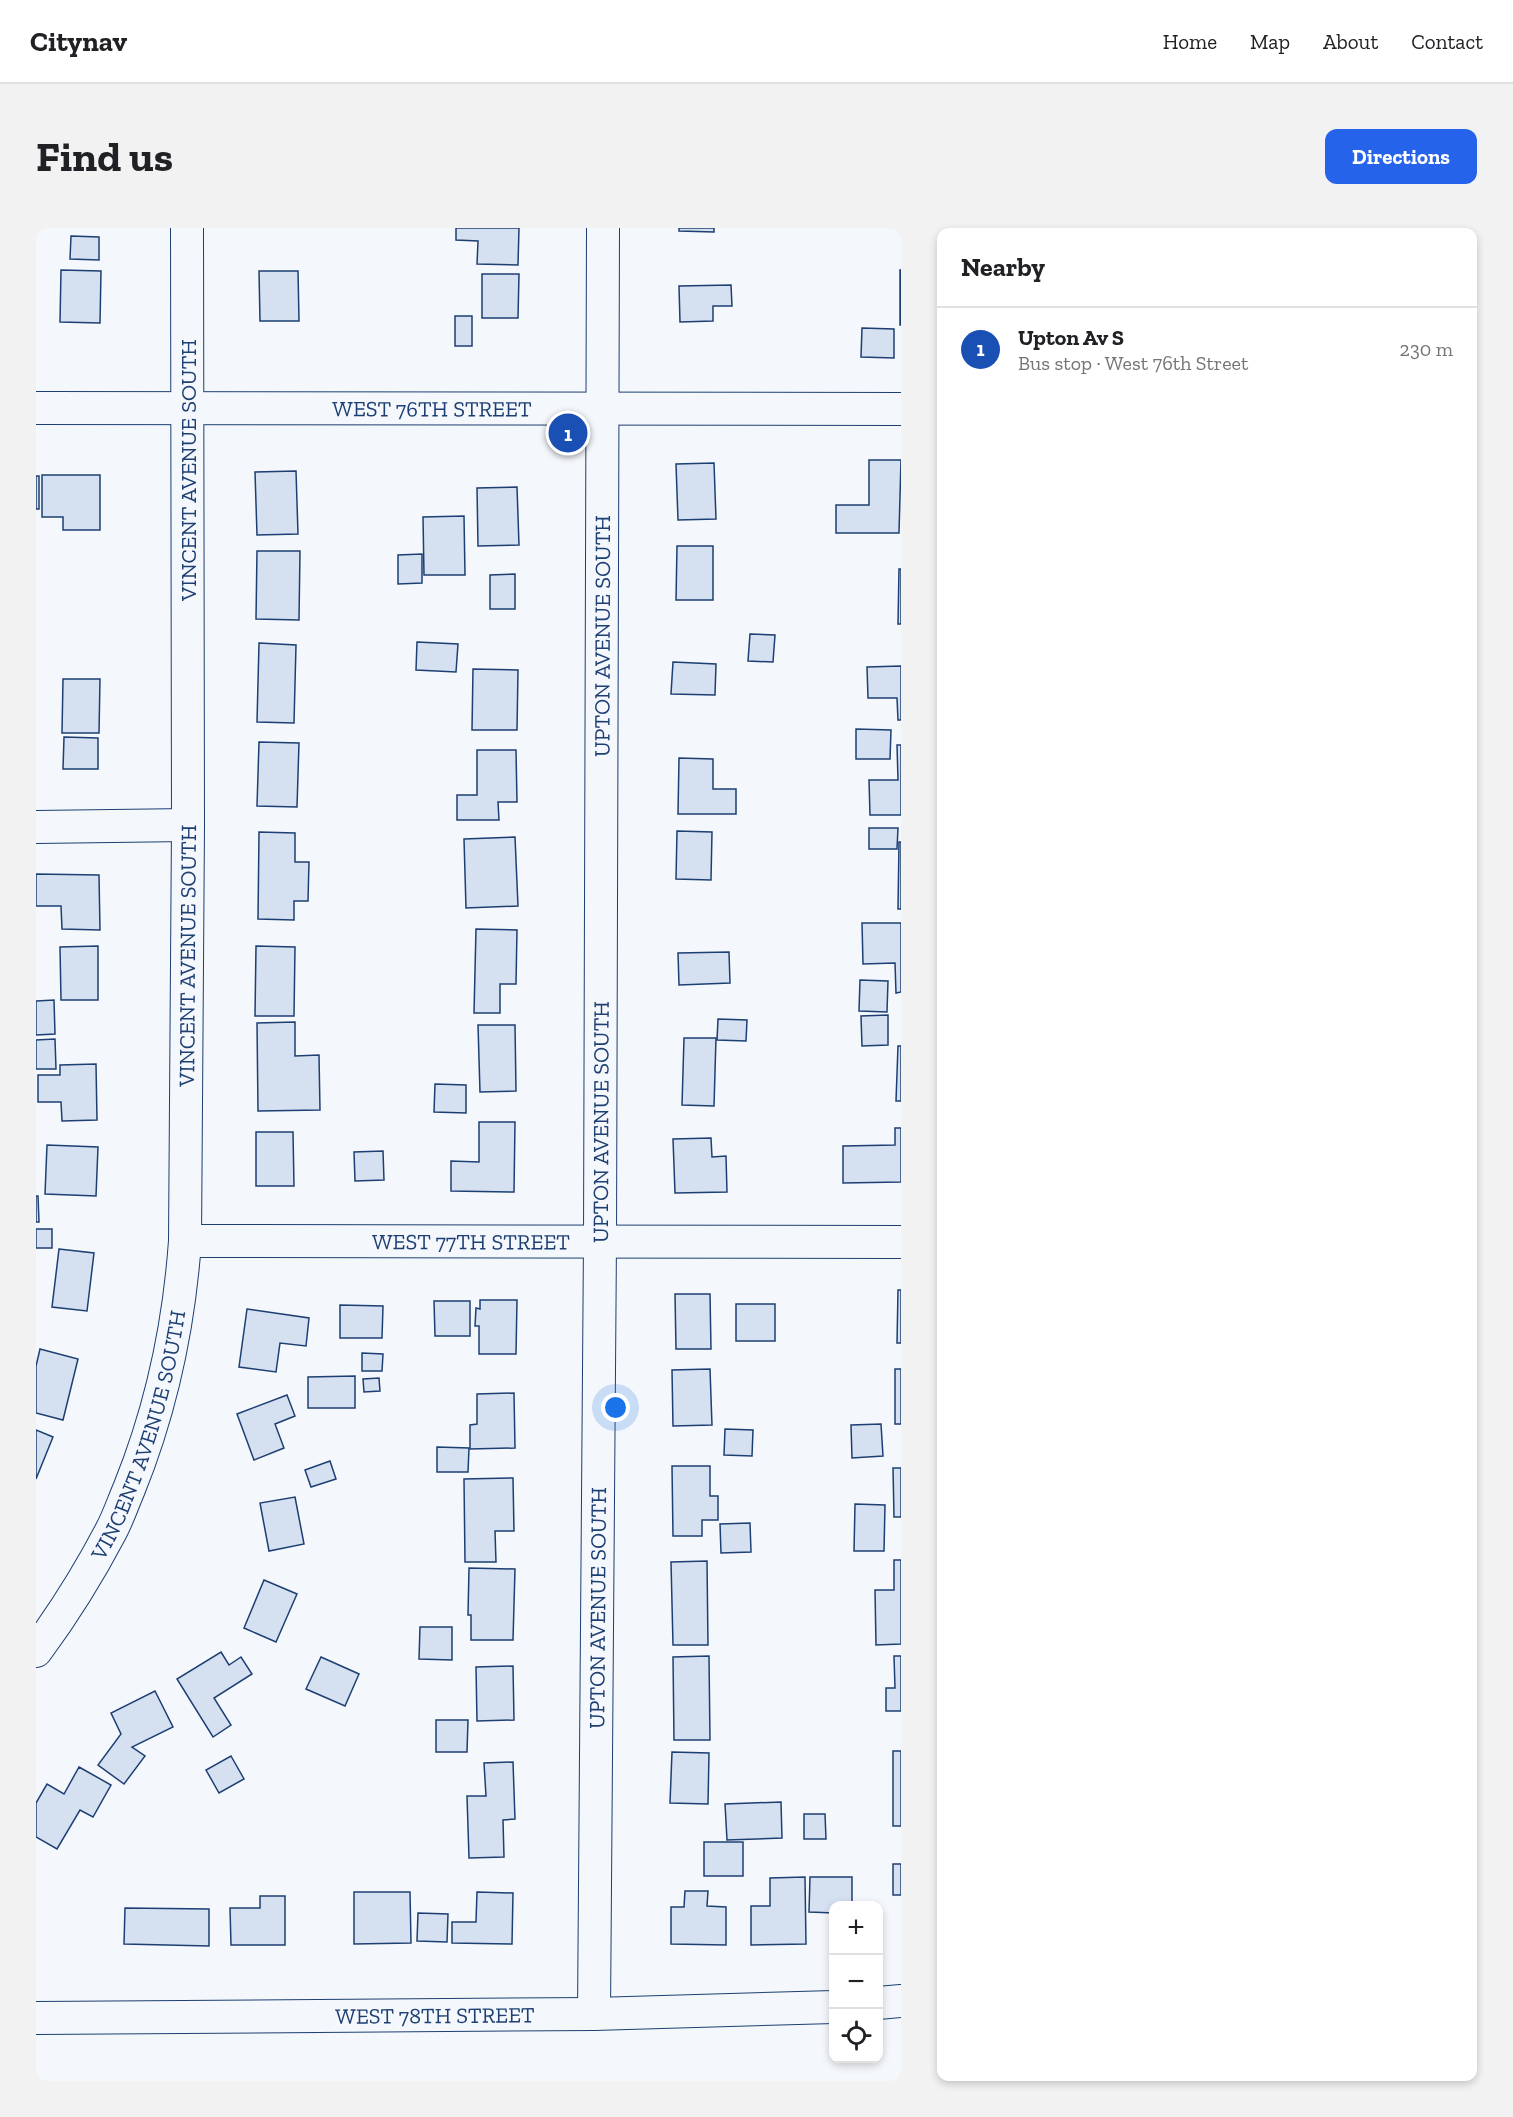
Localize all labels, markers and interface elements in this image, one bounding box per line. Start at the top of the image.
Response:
text: Citynav [30,25,127,58]
text: Home [1163,29,1217,54]
text: Map [1250,29,1290,54]
text: About [1323,29,1378,54]
text: Contact [1411,29,1483,54]
button: Directions [1325,129,1477,184]
text: Find us [36,131,173,182]
text: Nearby [961,251,1045,283]
text: Upton Av S [1018,324,1124,351]
text: 1 [976,337,985,361]
text: 230 m [1400,337,1453,361]
street label: VINCENT AVENUE SOUTH [175,339,202,602]
text: Bus stop · West 76th Street [1018,351,1248,375]
street label: WEST 76TH STREET [332,395,532,423]
pin: 1 [548,410,588,456]
street label: UPTON AVENUE SOUTH [588,515,616,757]
street label: VINCENT AVENUE SOUTH [173,825,202,1088]
street label: UPTON AVENUE SOUTH [587,1001,615,1243]
street label: WEST 77TH STREET [372,1228,570,1256]
street label: VINCENT AVENUE SOUTH [85,1308,191,1566]
your location [601,1393,630,1422]
street label: UPTON AVENUE SOUTH [583,1487,612,1729]
map controls [829,1901,883,2063]
button: + [829,1901,883,1955]
button: − [829,1955,883,2009]
street label: WEST 78TH STREET [335,2001,535,2030]
button: locate [829,2009,883,2063]

